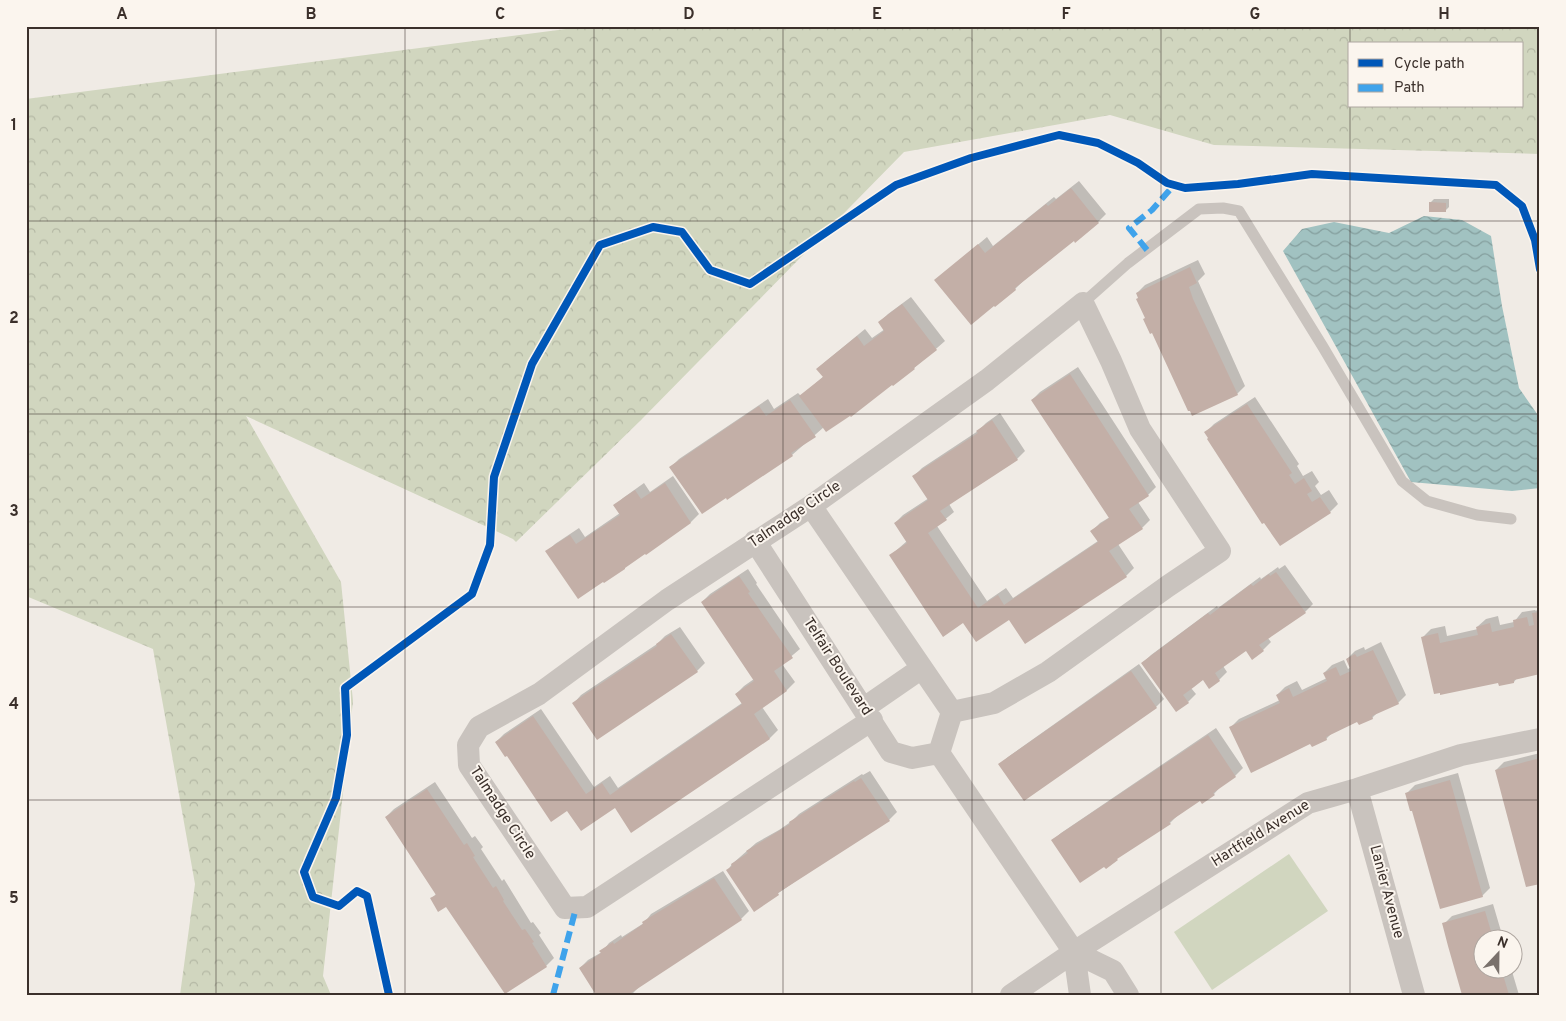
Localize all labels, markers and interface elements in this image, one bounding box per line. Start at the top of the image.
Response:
text: A [116,5,128,25]
text: B [305,5,317,25]
text: C [495,5,505,25]
text: D [683,5,695,25]
text: E [872,5,882,25]
text: F [1061,5,1071,25]
text: G [1250,5,1260,25]
text: H [1438,5,1450,25]
legend [1348,42,1524,108]
text: Cycle path [1394,55,1465,74]
text: Path [1394,79,1425,98]
text: 1 [11,116,17,136]
text: 2 [9,309,19,329]
street label: Talmadge Circle [745,477,845,553]
text: 3 [9,502,19,522]
street label: Telfair Boulevard [798,614,876,720]
text: 4 [9,695,19,715]
street label: Talmadge Circle [465,763,539,863]
street label: Hartfield Avenue [1208,796,1314,872]
street label: Lanier Avenue [1364,843,1408,941]
text: 5 [9,889,19,909]
north arrow [1474,928,1524,978]
text: N [1494,934,1510,953]

